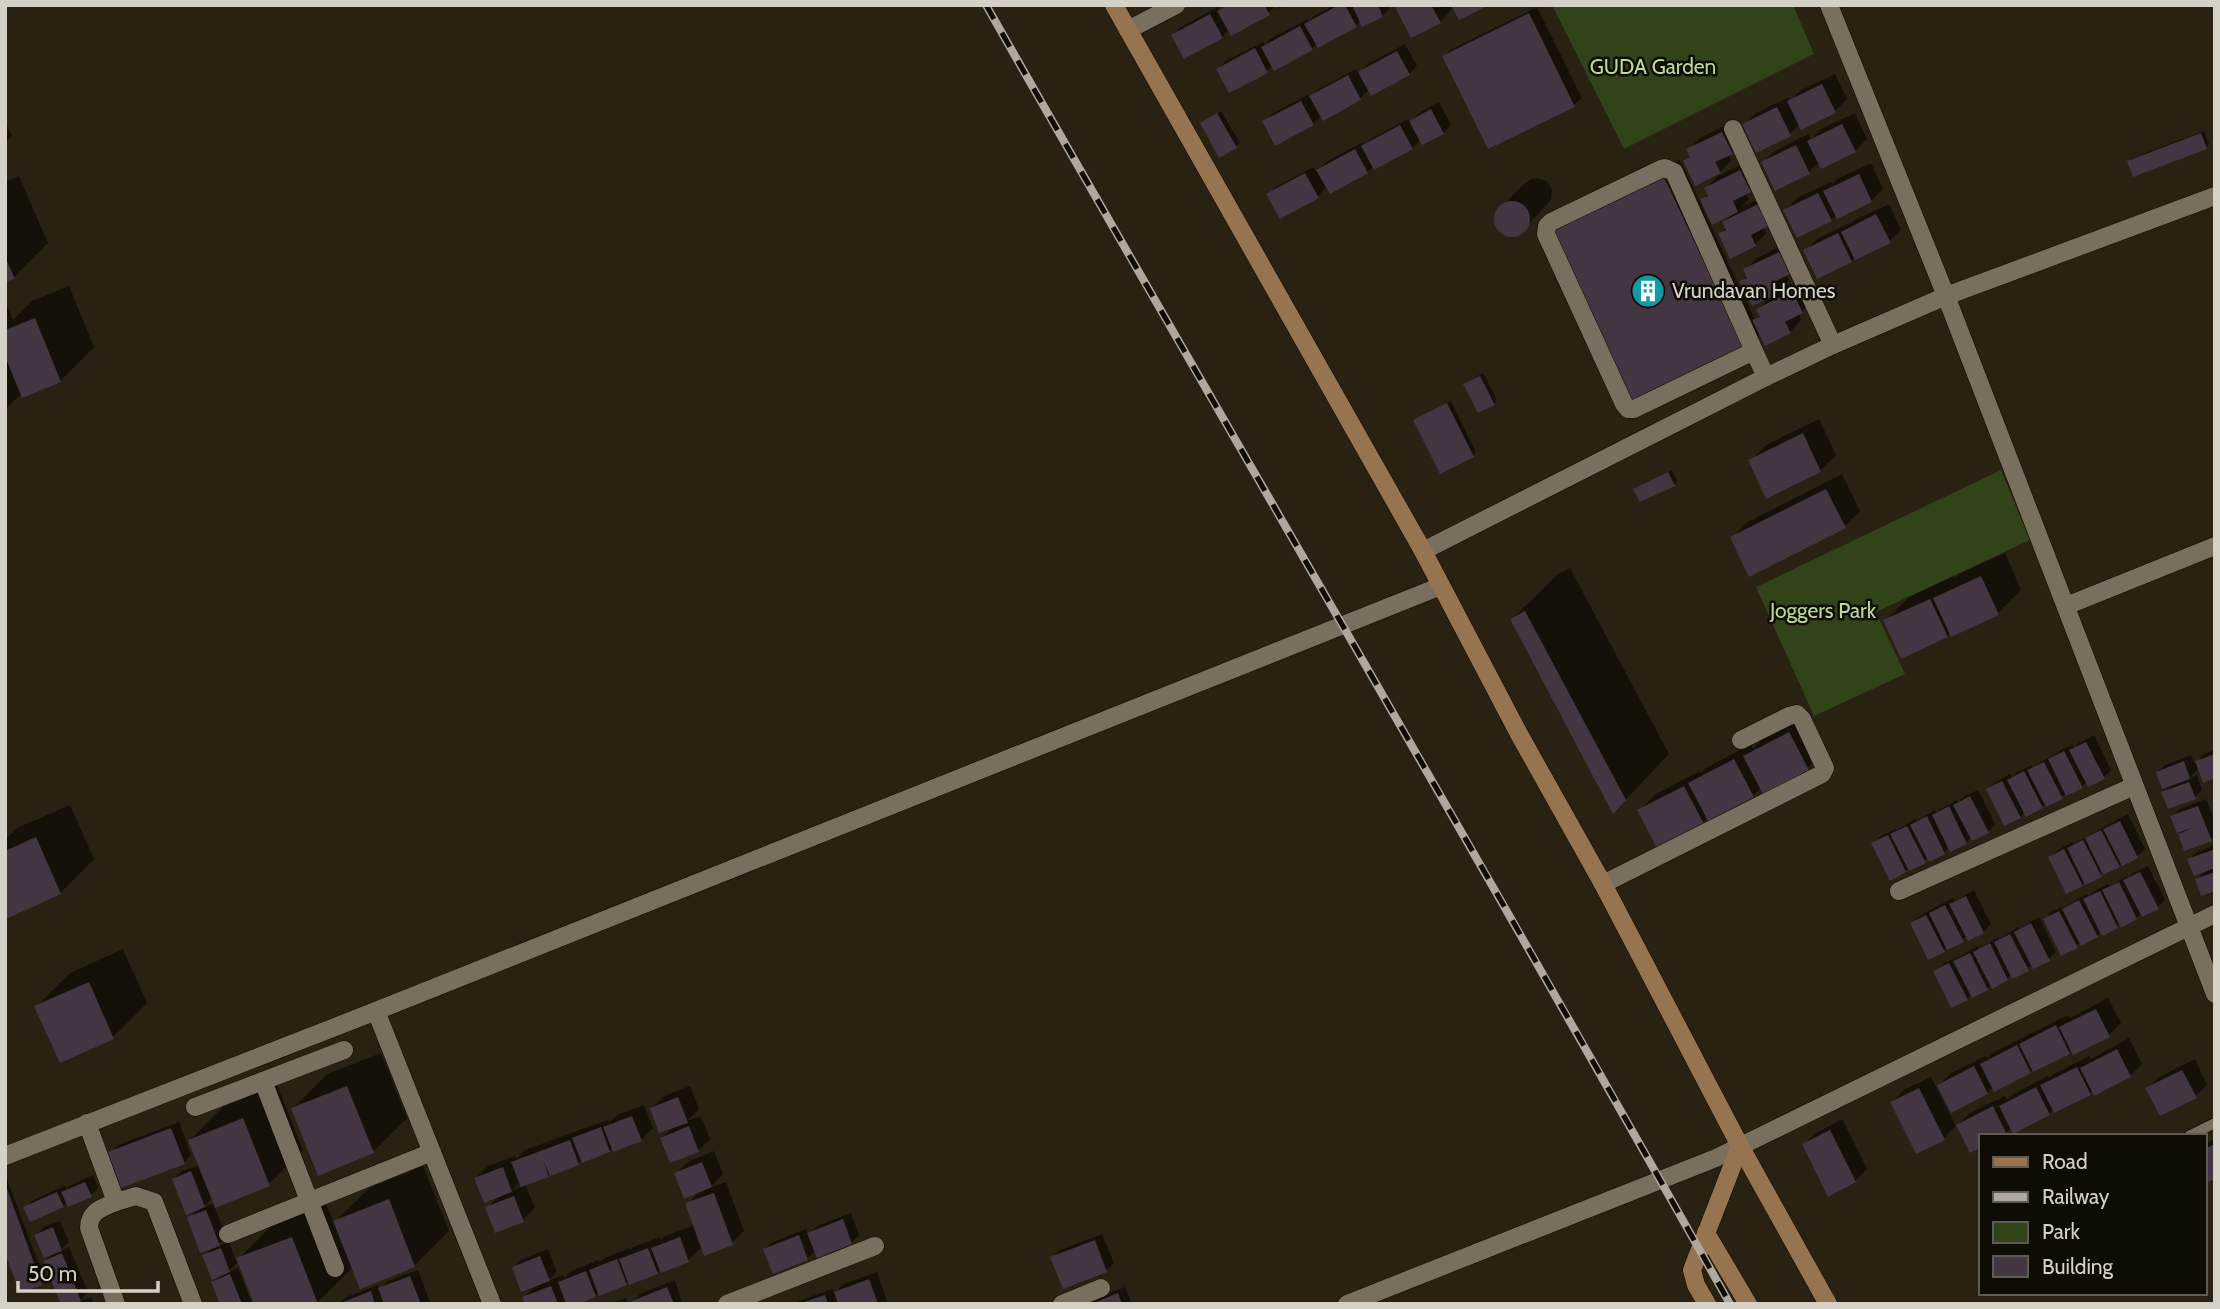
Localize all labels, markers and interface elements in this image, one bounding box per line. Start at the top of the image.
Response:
park label: GUDA Garden [1590,54,1716,79]
building icon: Vrundavan Homes [1629,272,1667,310]
place label: Vrundavan Homes [1672,278,1836,303]
park label: Joggers Park [1769,598,1877,623]
legend [1979,1134,2206,1295]
text: Road [2042,1149,2088,1174]
text: Railway [2042,1184,2110,1209]
text: Park [2042,1219,2080,1244]
scale bar [18,1250,158,1294]
text: Building [2042,1254,2114,1279]
text: 50 m [28,1261,77,1286]

